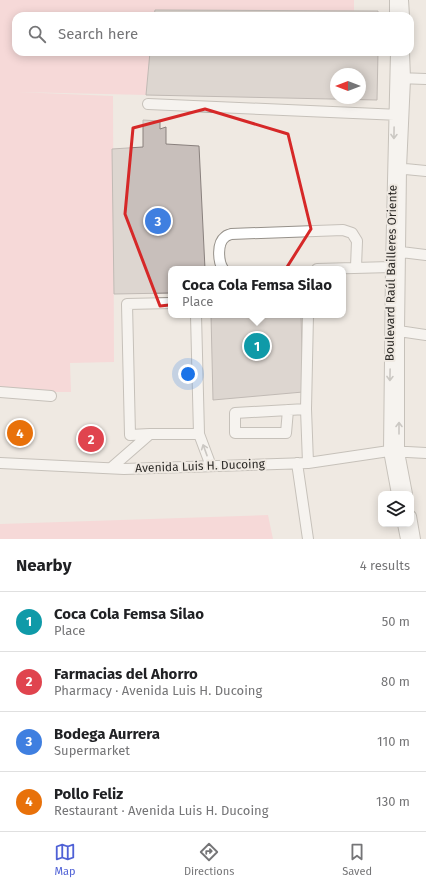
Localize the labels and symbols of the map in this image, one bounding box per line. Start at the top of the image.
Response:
north arrow [330,68,366,104]
one-way arrow [390,126,398,139]
street label: Boulevard Raúl Bailleres Oriente [382,185,400,361]
pin: 3 [145,206,171,236]
pin: 1 [244,331,270,361]
your location [178,364,198,384]
one-way arrow [386,368,394,381]
pin: 4 [7,418,33,448]
one-way arrow [395,422,403,435]
pin: 2 [78,424,104,454]
one-way arrow [201,443,208,456]
street label: Avenida Luis H. Ducoing [135,457,266,475]

